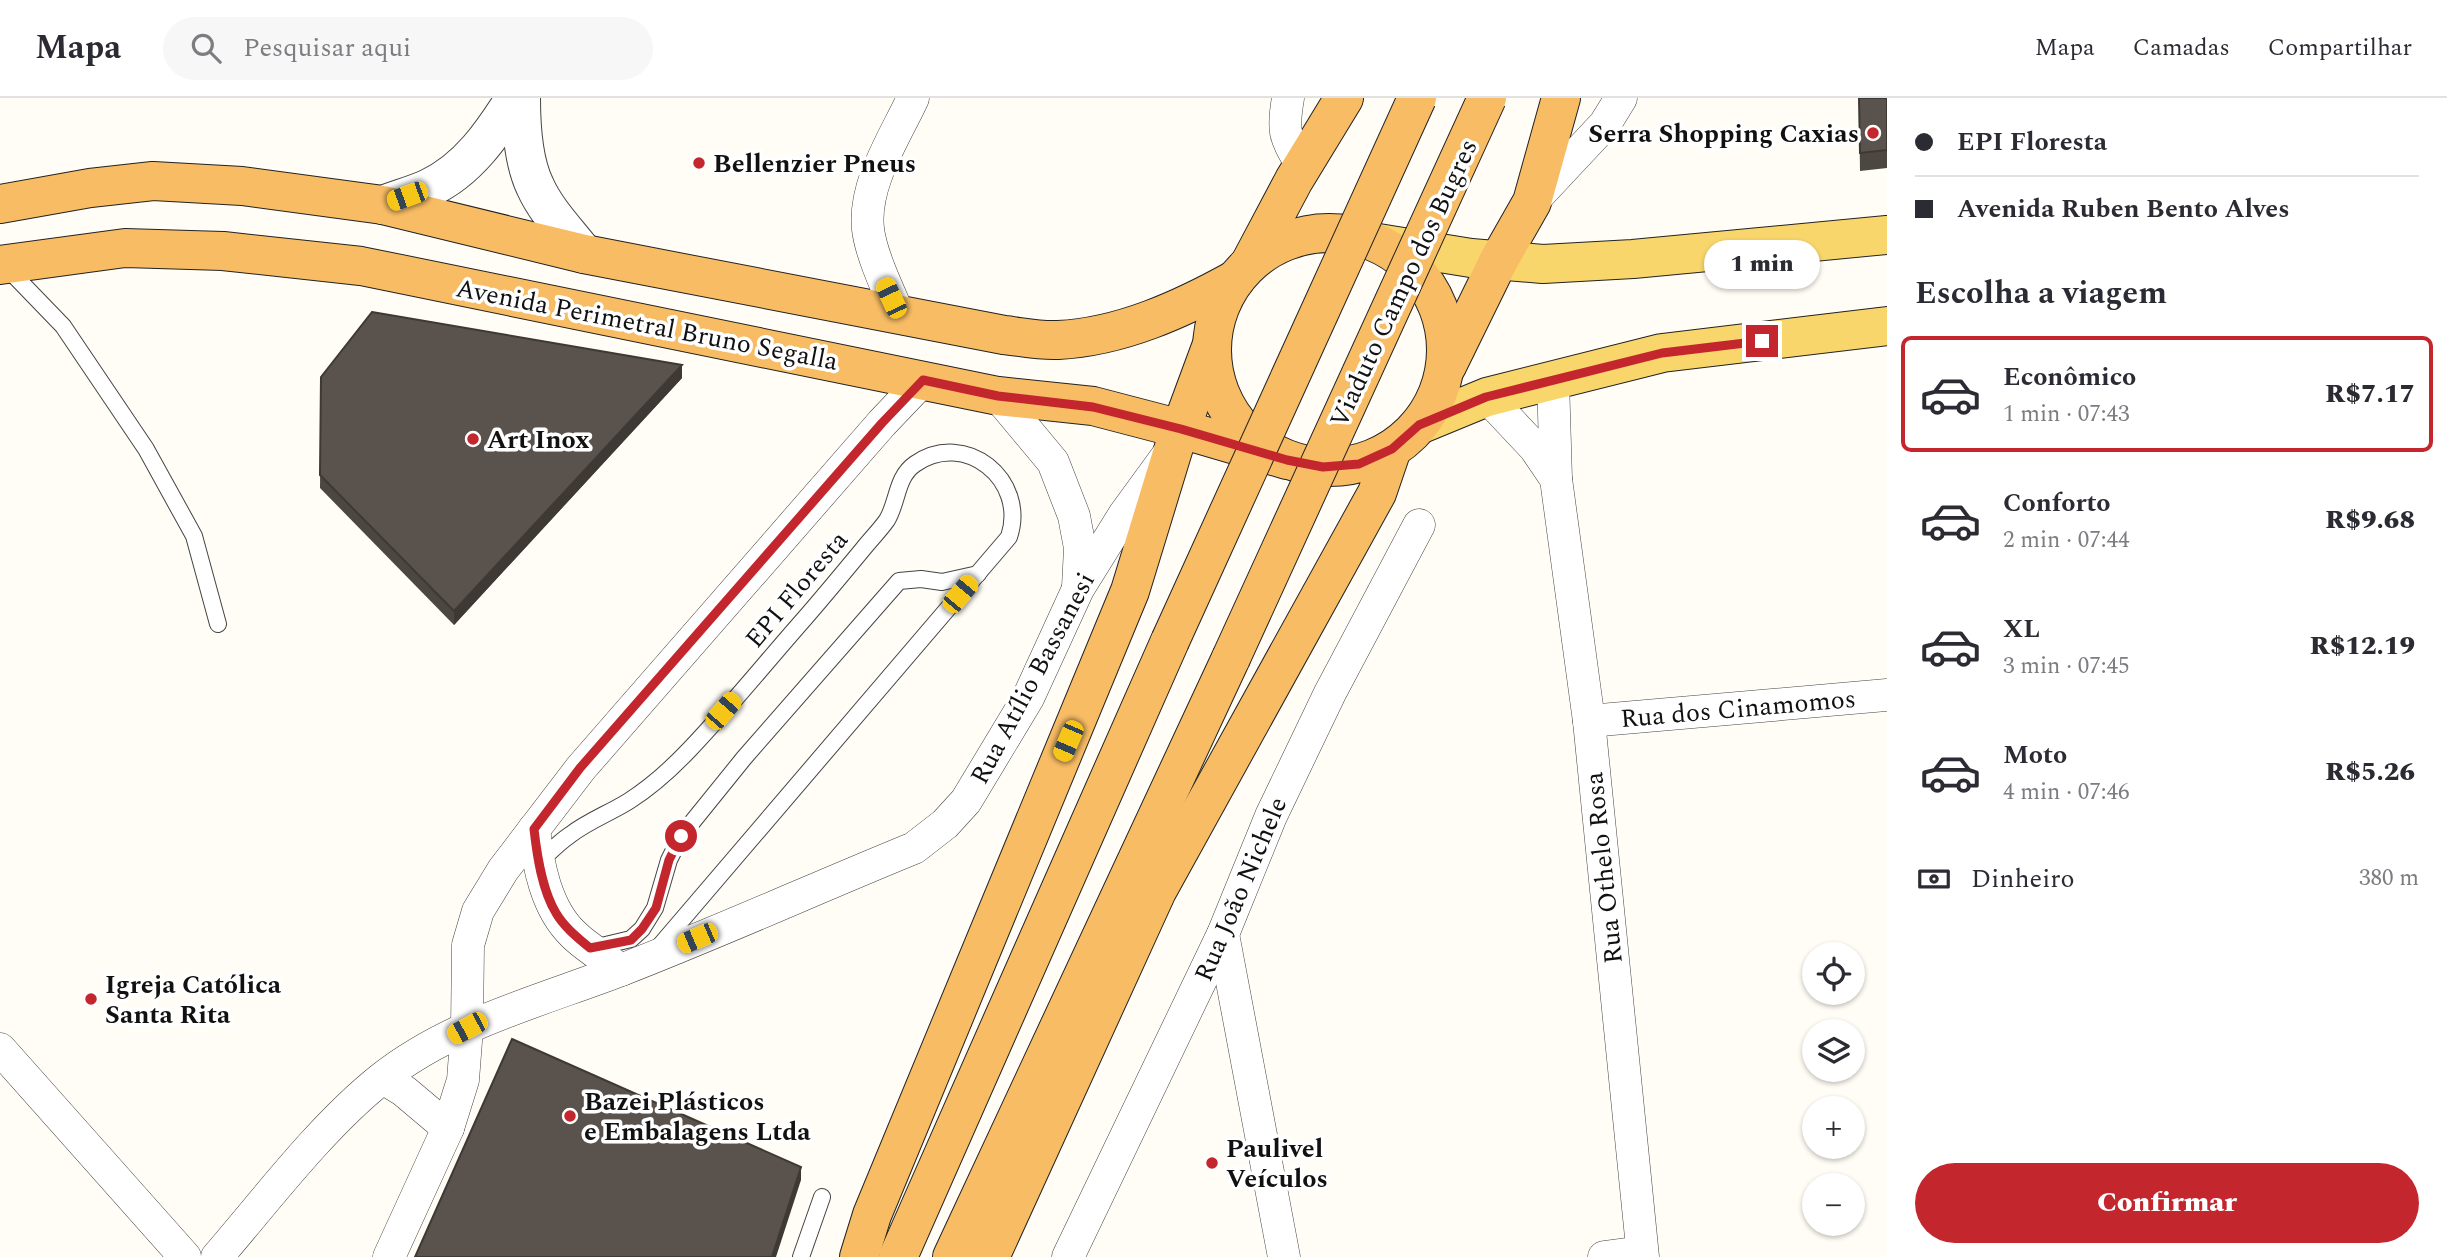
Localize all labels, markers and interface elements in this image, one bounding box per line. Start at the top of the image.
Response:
search box [163,17,653,80]
text: Mapa [35,23,121,73]
text: Pesquisar aqui [243,28,411,68]
icon: search [187,29,225,67]
text: Mapa [2035,30,2095,66]
text: Camadas [2133,30,2230,66]
text: Compartilhar [2268,30,2412,66]
place label: Serra Shopping Caxias [1588,114,1859,154]
text: EPI Floresta [1957,122,2107,162]
marker: Serra Shopping Caxias [1865,125,1881,141]
street label: Viaduto Campo dos Bugres [1319,132,1488,434]
place label: Bellenzier Pneus [713,144,916,184]
marker: Bellenzier Pneus [691,155,707,171]
car [384,179,431,213]
text: Avenida Ruben Bento Alves [1957,189,2290,229]
callout: 1 min [1704,240,1820,288]
text: 1 min [1730,247,1794,282]
street label: Avenida Perimetral Bruno Segalla [452,268,842,382]
text: Escolha a viagem [1915,269,2167,318]
car [873,275,910,321]
route end [1746,325,1778,357]
text: Econômico [2003,357,2136,397]
icon: car [1919,363,1982,426]
text: R$7.17 [2325,374,2415,414]
text: 1 min · 07:43 [2003,397,2130,432]
place label: Art Inox [487,420,590,460]
marker: Art Inox [465,431,481,447]
text: Conforto [2003,483,2111,523]
icon: car [1919,489,1982,552]
text: R$9.68 [2325,500,2415,540]
street label: EPI Floresta [735,522,858,657]
text: 2 min · 07:44 [2003,523,2130,558]
street label: Rua Atílio Bassanesi [960,565,1106,792]
car [939,571,982,617]
text: XL [2003,609,2040,649]
icon: car [1919,615,1982,678]
text: R$12.19 [2310,626,2415,666]
text: 3 min · 07:45 [2003,649,2130,684]
street label: Rua dos Cinamomos [1619,679,1857,739]
car [702,688,745,734]
car [1051,718,1086,764]
text: Moto [2003,735,2067,775]
icon: car [1919,741,1982,804]
text: R$5.26 [2325,752,2415,792]
street label: Rua Othelo Rosa [1574,770,1634,966]
text: 4 min · 07:46 [2003,775,2130,810]
street label: Rua João Nichele [1184,791,1298,988]
route start [665,820,697,852]
text: Dinheiro [1971,859,2075,899]
icon: cash [1915,860,1953,898]
text: 380 m [2359,861,2419,896]
car [674,920,721,956]
map controls [1802,942,1865,1236]
button: locate [1802,942,1865,1005]
place label: Igreja Católica Santa Rita [105,965,282,1035]
marker: Igreja Católica Santa Rita [83,991,99,1007]
car [444,1009,491,1047]
button: layers [1802,1019,1865,1082]
place label: Bazei Plásticos e Embalagens Ltda [584,1082,811,1152]
button: + [1802,1096,1865,1159]
marker: Bazei Plásticos e Embalagens Ltda [562,1108,578,1124]
place label: Paulivel Veículos [1226,1129,1328,1199]
marker: Paulivel Veículos [1204,1155,1220,1171]
button: Confirmar [1915,1163,2419,1243]
button: − [1802,1173,1865,1236]

